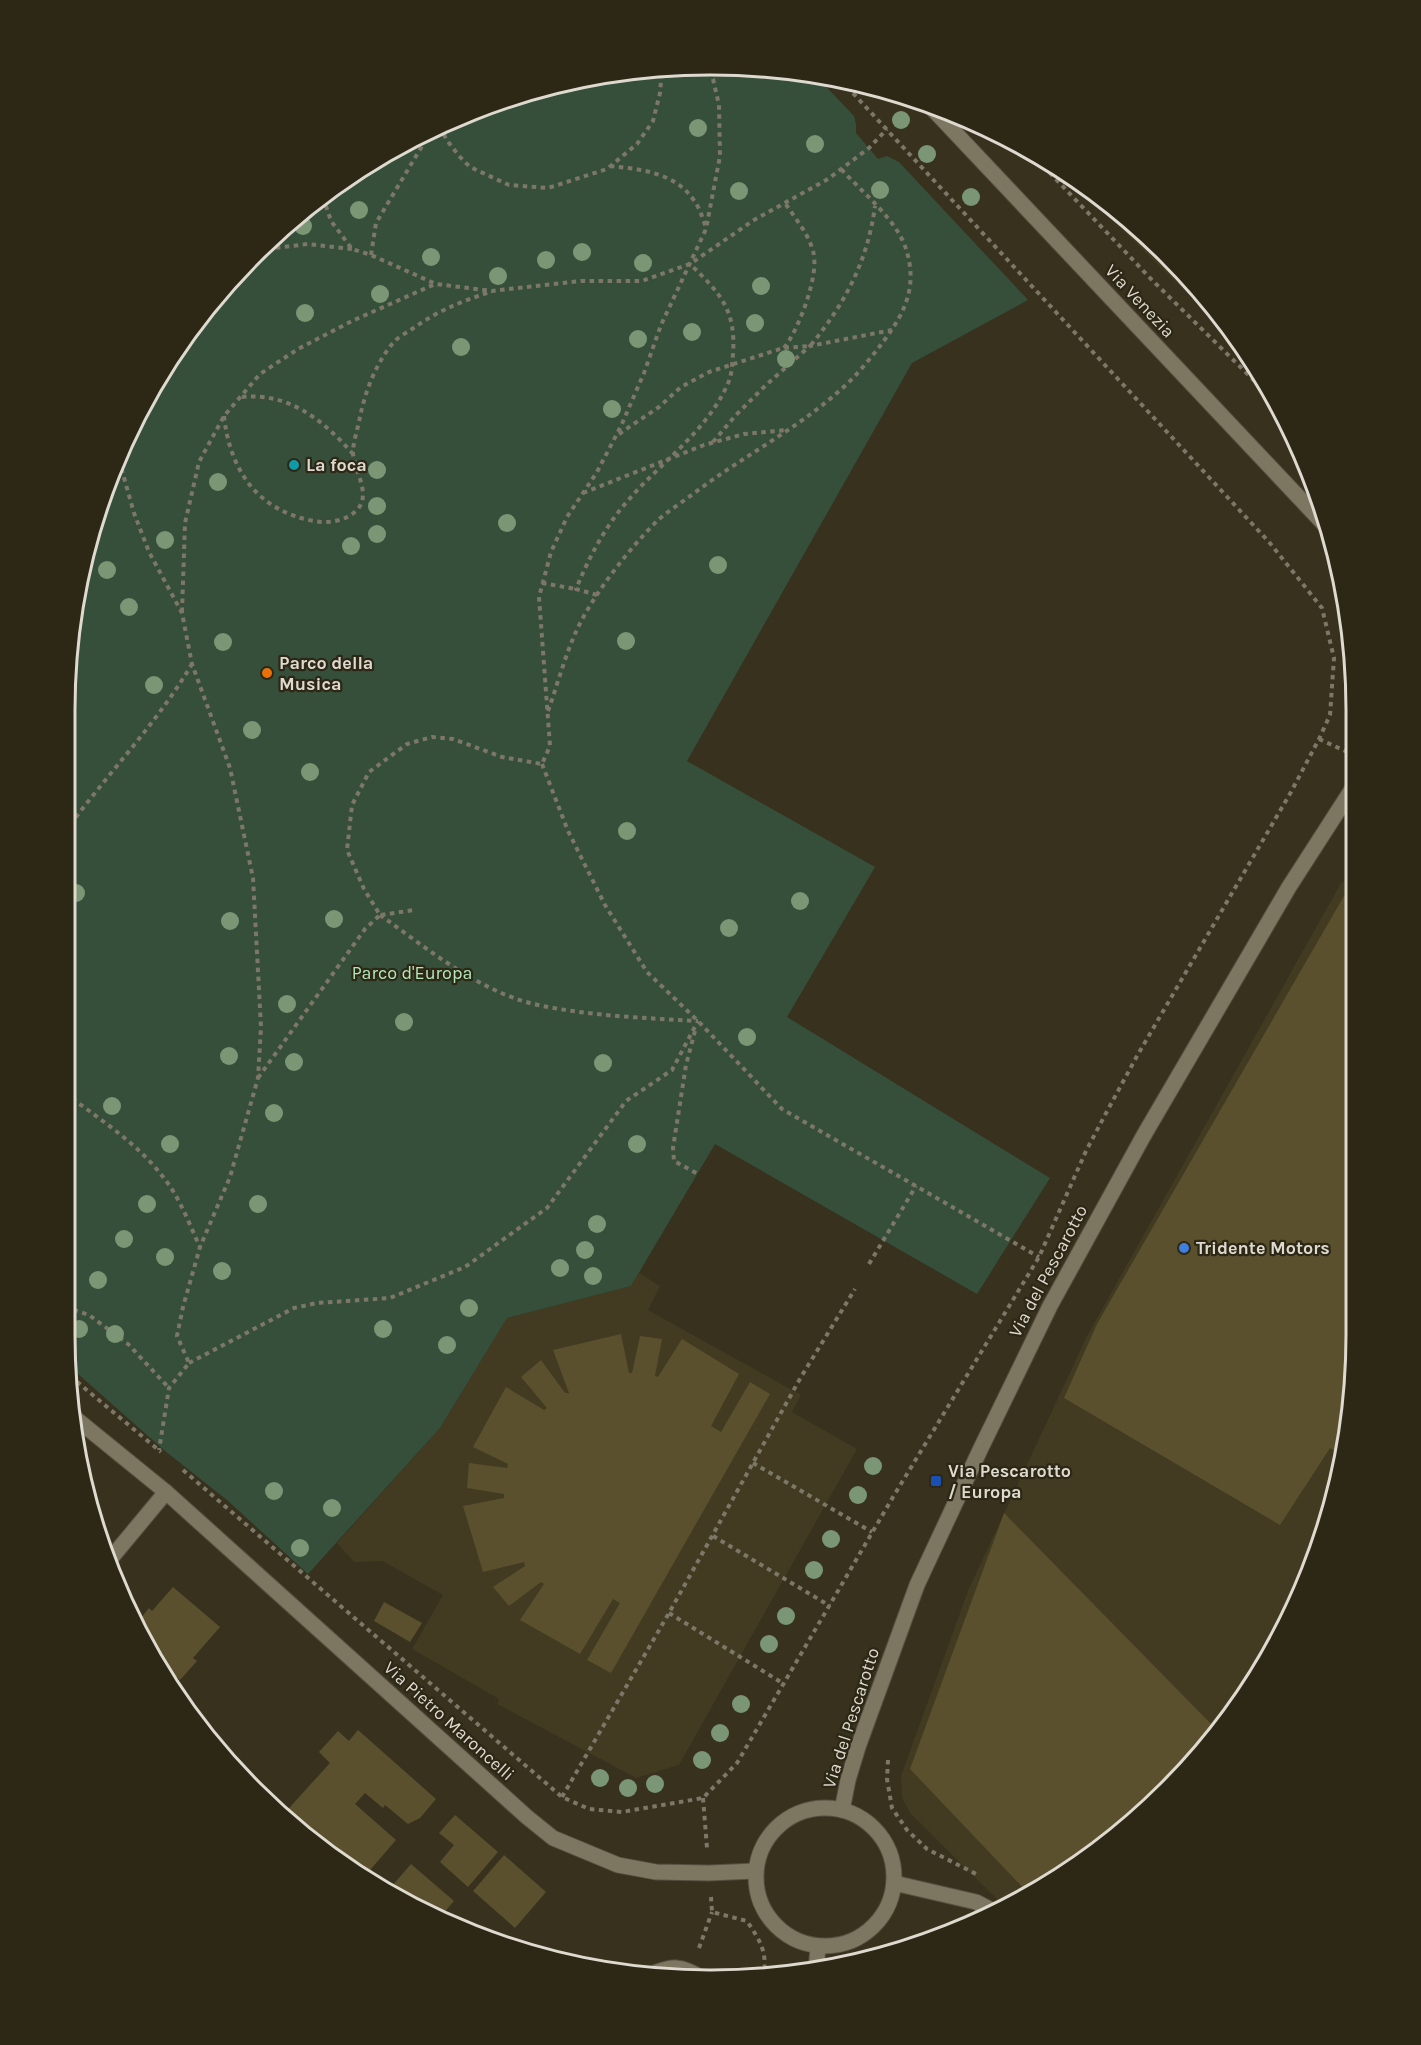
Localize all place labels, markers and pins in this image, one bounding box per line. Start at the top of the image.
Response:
place label: La foca [306,454,367,476]
marker: La foca [287,458,301,472]
place label: Parco della Musica [279,652,373,695]
marker: Parco della Musica [260,666,274,680]
place label: Tridente Motors [1196,1237,1330,1259]
marker: Tridente Motors [1177,1241,1191,1255]
place label: Via Pescarotto / Europa [948,1460,1071,1503]
marker: Via Pescarotto / Europa [929,1474,943,1488]

